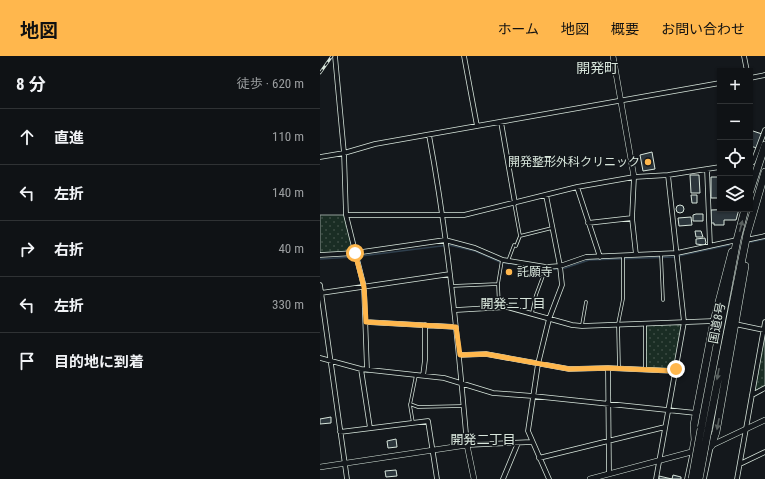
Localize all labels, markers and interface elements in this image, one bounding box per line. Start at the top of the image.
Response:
text: 地図 [20,19,58,42]
text: ホーム [497,21,539,37]
text: 地図 [561,21,589,37]
text: 概要 [611,21,639,37]
text: お問い合わせ [661,21,745,37]
district label: 開発町 [576,60,618,76]
map controls [717,68,753,212]
button: + [717,68,753,104]
text: 8 分 [16,74,46,94]
text: 徒歩 · 620 m [237,76,304,91]
button: − [717,104,753,140]
icon: ahead [16,126,38,148]
text: 直進 [54,129,84,147]
text: 110 m [272,129,304,144]
button: locate [717,140,753,176]
place label: 開発整形外科クリニック [508,155,640,169]
marker: 開発整形外科クリニック [643,157,653,167]
button: layers [717,176,753,212]
icon: left [16,182,38,204]
text: 左折 [54,185,84,203]
text: 140 m [272,185,304,200]
one-way arrow [738,220,744,232]
icon: right [16,238,38,260]
text: 右折 [54,241,84,259]
text: 40 m [278,241,304,256]
route start [346,244,364,262]
place label: 託願寺 [517,265,553,279]
marker: 託願寺 [504,267,514,277]
icon: left [16,294,38,316]
district label: 開発三丁目 [480,296,546,311]
text: 左折 [54,297,84,315]
text: 330 m [272,297,304,312]
street label: 国道8号 [706,301,728,345]
icon: arrive [16,350,38,372]
text: 目的地に到着 [54,353,144,371]
route end [667,360,685,378]
one-way arrow [715,368,721,380]
one-way arrow [714,418,720,430]
district label: 開発二丁目 [450,432,516,447]

